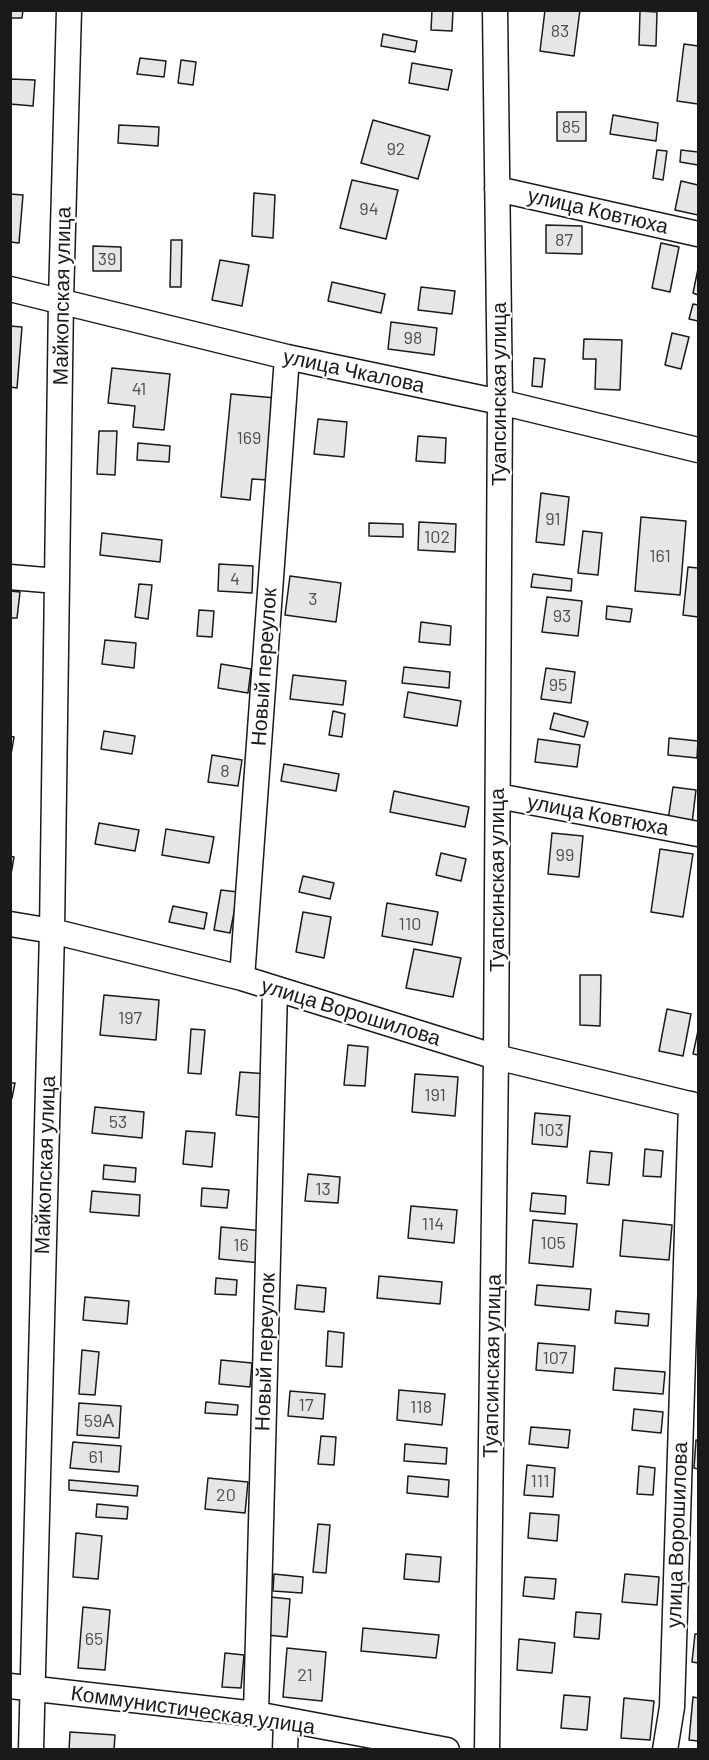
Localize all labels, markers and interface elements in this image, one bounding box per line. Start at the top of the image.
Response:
house number: 83 [551,20,569,42]
house number: 85 [562,116,580,138]
house number: 92 [386,138,406,160]
street label: улица Ковтюха [525,183,671,239]
house number: 94 [359,198,379,220]
street label: Майкопская улица [48,206,76,386]
house number: 87 [555,229,573,251]
house number: 39 [98,248,116,270]
street label: Туапсинская улица [486,302,512,486]
house number: 98 [404,327,422,349]
street label: улица Чкалова [281,344,427,398]
house number: 41 [132,378,146,400]
house number: 169 [237,427,261,449]
house number: 91 [545,508,561,530]
house number: 102 [424,526,450,548]
house number: 161 [649,545,671,567]
house number: 4 [230,568,240,590]
street label: Новый переулок [246,587,282,747]
house number: 3 [308,588,318,610]
house number: 93 [553,605,571,627]
house number: 95 [549,674,567,696]
house number: 8 [220,760,230,782]
street label: Туапсинская улица [484,788,510,972]
street label: улица Ковтюха [525,789,671,841]
house number: 99 [556,844,574,866]
house number: 110 [399,913,421,935]
street label: улица Ворошилова [258,973,444,1051]
house number: 197 [118,1007,142,1029]
street label: Майкопская улица [29,1075,61,1255]
house number: 191 [424,1084,446,1106]
house number: 53 [109,1111,127,1133]
house number: 103 [538,1119,564,1141]
house number: 13 [315,1178,331,1200]
house number: 114 [422,1213,444,1235]
house number: 105 [540,1232,566,1254]
house number: 16 [233,1234,249,1256]
street label: Новый переулок [250,1272,280,1432]
street label: Туапсинская улица [478,1274,506,1458]
house number: 107 [543,1347,567,1369]
house number: 17 [299,1394,313,1416]
house number: 118 [410,1396,432,1418]
house number: 59А [84,1410,114,1432]
street label: улица Ворошилова [661,1441,693,1629]
house number: 61 [88,1446,104,1468]
house number: 111 [530,1470,550,1492]
house number: 20 [216,1484,236,1506]
house number: 65 [85,1628,103,1650]
house number: 21 [297,1664,313,1686]
street label: Коммунистическая улица [69,1680,317,1740]

